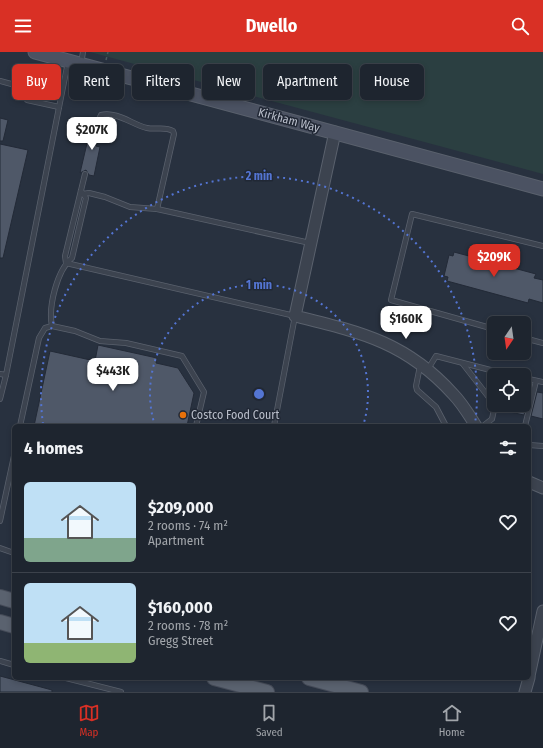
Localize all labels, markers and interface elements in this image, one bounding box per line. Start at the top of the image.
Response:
icon: menu [12,15,34,37]
text: Dwello [246,15,297,37]
icon: search [509,15,531,37]
chip: Buy [12,64,61,100]
chip: Rent [69,64,124,100]
chip: Filters [132,64,194,100]
chip: New [202,64,255,100]
chip: Apartment [263,64,352,100]
chip: House [360,64,424,100]
street label: Kirkham Way [257,105,322,135]
pin: $207K [64,117,120,151]
text: $207K [76,122,108,137]
text: 2 min [245,169,272,183]
pin: $209K [466,244,522,278]
text: $209K [477,249,511,264]
text: 1 min [246,278,272,292]
pin: $160K [378,306,434,340]
text: $160K [390,311,422,326]
north arrow [487,316,531,360]
map controls [487,316,531,412]
pin: $443K [85,358,141,392]
text: $443K [96,363,130,378]
button: locate [487,368,531,412]
centre of rings [252,387,266,401]
place label: Costco Food Court [191,408,279,422]
marker: Costco Food Court [178,410,188,420]
icon: filters [497,437,519,459]
text: 4 homes [24,438,83,459]
text: $209,000 [148,497,214,518]
icon: home [56,498,104,546]
icon: heart [497,511,519,533]
text: 2 rooms · 74 m² [148,518,228,533]
text: Apartment [148,533,204,548]
text: $160,000 [148,597,213,618]
icon: home [56,599,104,647]
icon: heart [497,612,519,634]
text: 2 rooms · 78 m² [148,618,228,633]
text: Gregg Street [148,633,213,648]
tab: Map [78,702,100,739]
tab: Saved [256,702,283,739]
tab: Home [439,702,465,739]

